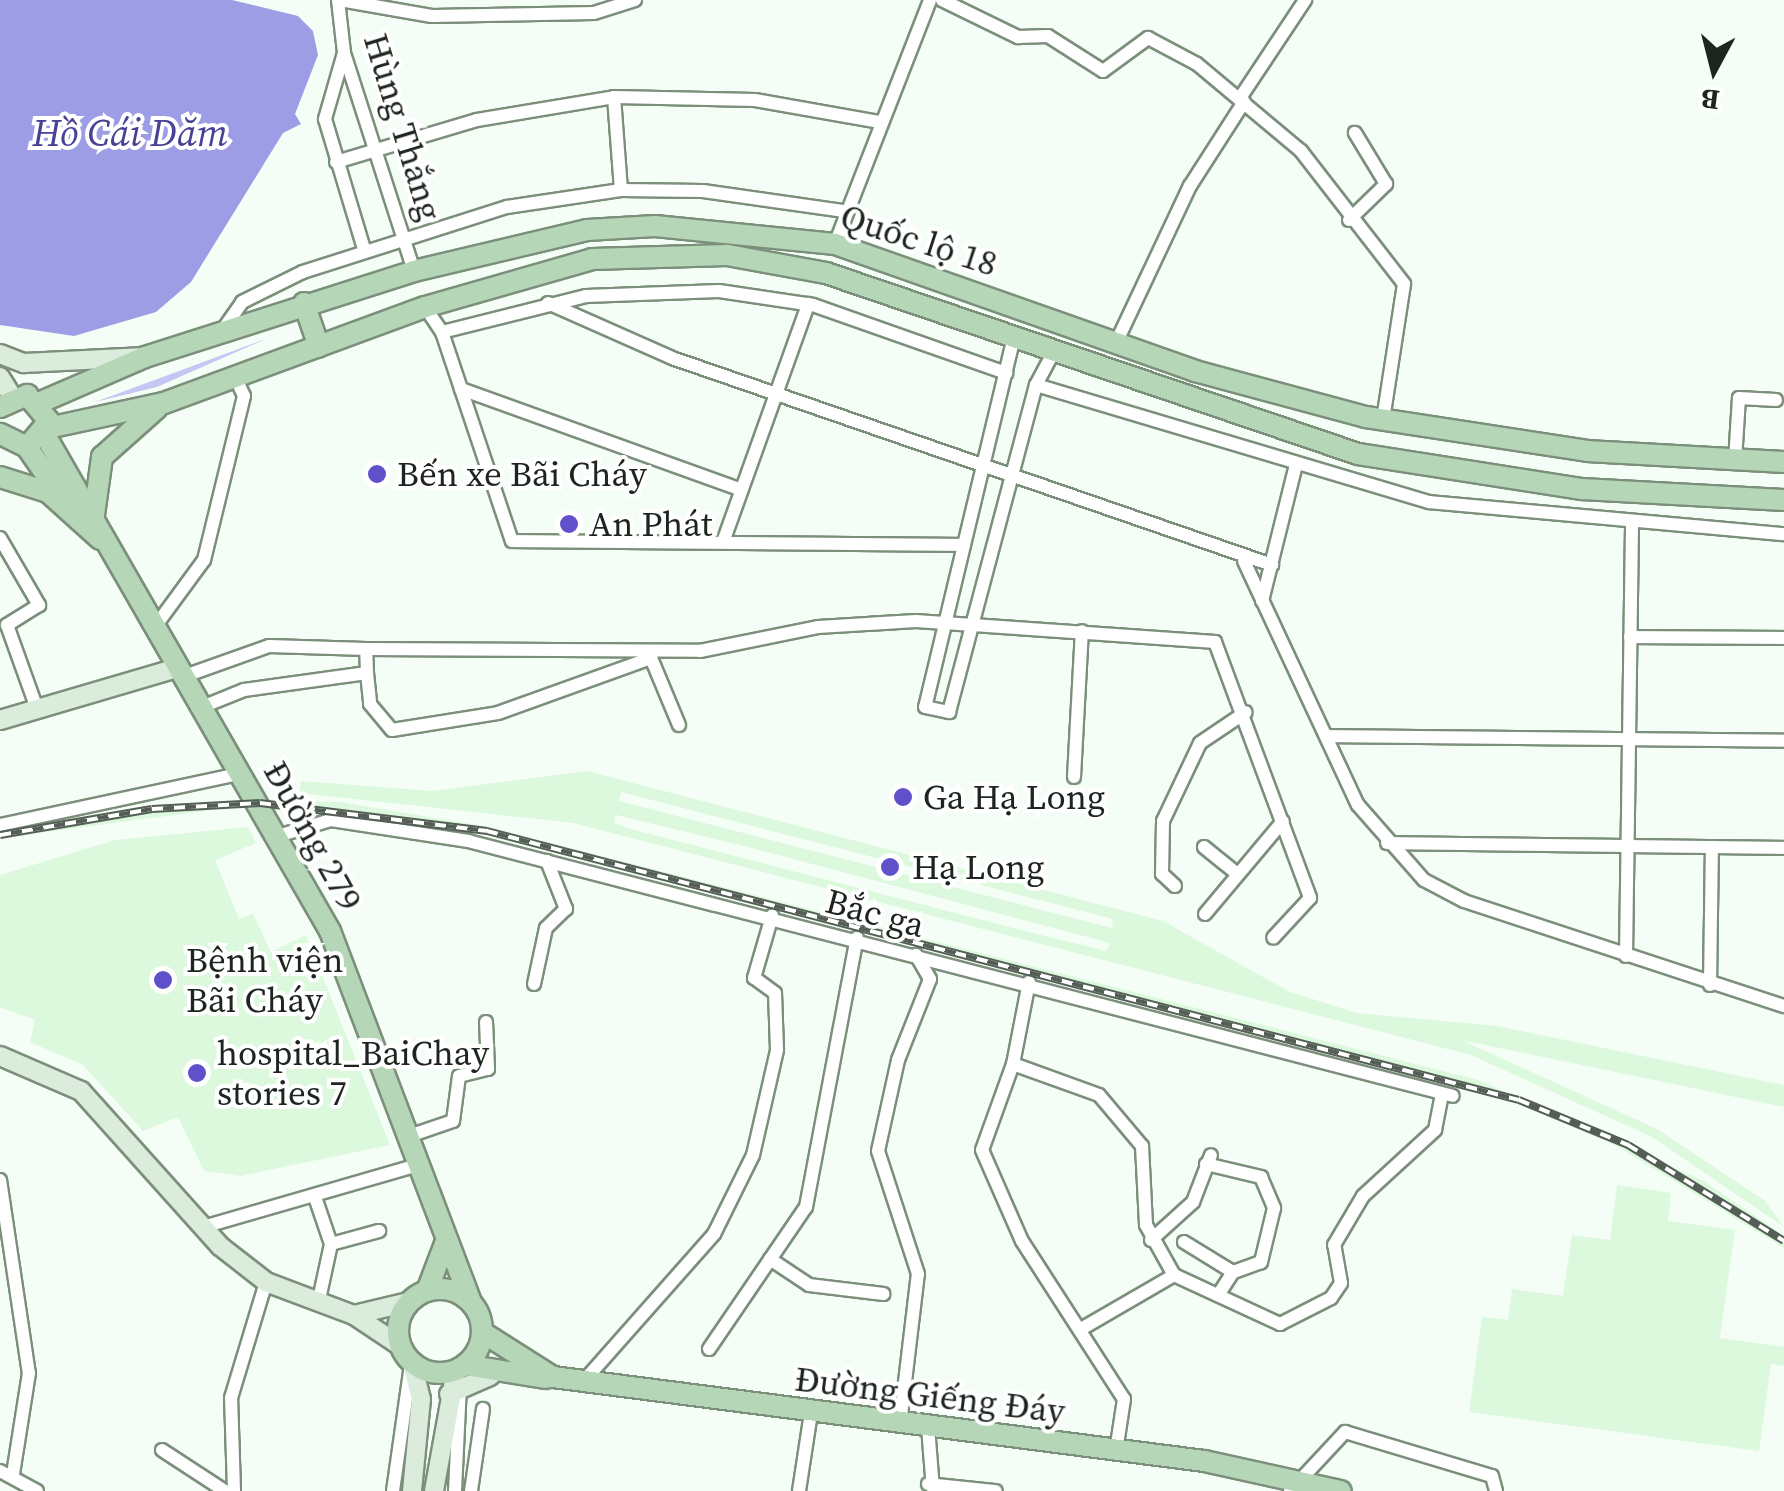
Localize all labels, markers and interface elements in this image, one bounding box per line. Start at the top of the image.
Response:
north arrow [1664,20,1764,120]
street label: Hùng Thắng [355,28,451,226]
text: B [1699,80,1722,120]
water label: Hồ Cái Dăm [32,111,228,157]
street label: Quốc lộ 18 [835,195,1003,285]
place label: Bến xe Bãi Cháy [397,453,647,495]
marker: Bến xe Bãi Cháy [366,463,388,485]
place label: An Phát [589,503,712,545]
marker: An Phát [558,513,580,535]
street label: Đường 279 [255,754,371,918]
place label: Ga Hạ Long [923,776,1105,818]
marker: Ga Hạ Long [892,786,914,808]
place label: Hạ Long [912,846,1044,888]
marker: Hạ Long [877,854,903,880]
street label: Bắc ga [821,880,929,946]
place label: Bệnh viện Bãi Cháy [186,939,343,1021]
marker: Bệnh viện Bãi Cháy [150,967,176,993]
place label: hospital_BaiChay stories 7 [217,1032,489,1114]
marker: hospital_BaiChay stories 7 [186,1062,208,1084]
street label: Đường Giếng Đáy [793,1358,1067,1432]

